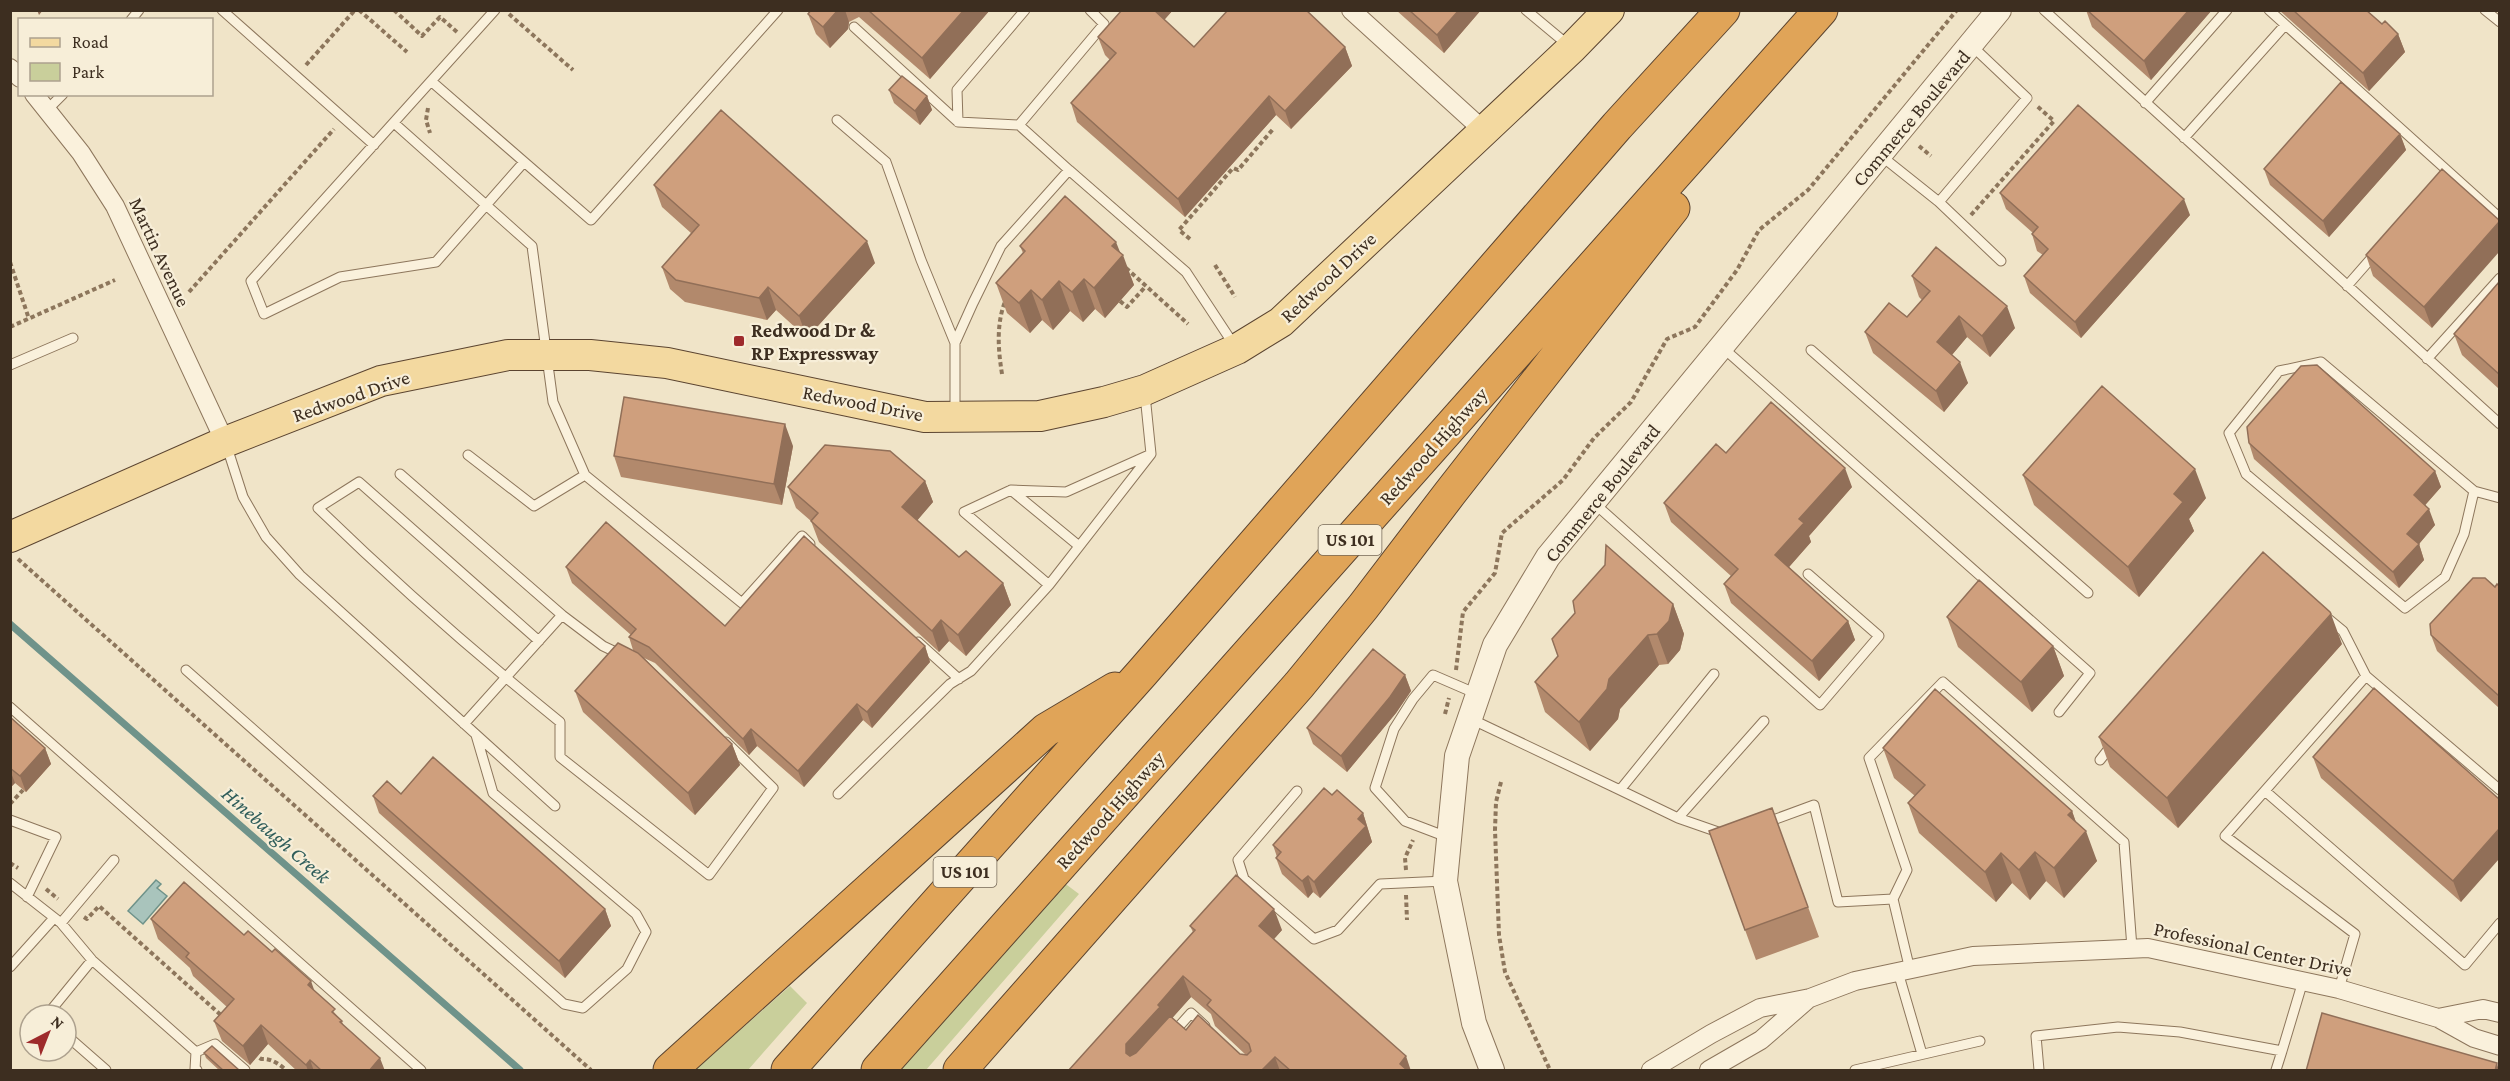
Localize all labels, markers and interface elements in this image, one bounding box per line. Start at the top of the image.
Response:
legend [18,18,213,96]
text: Road [72,32,109,52]
street label: Commerce Boulevard [1848,45,1975,191]
text: Park [72,62,104,82]
street label: Martin Avenue [125,194,195,310]
street label: Redwood Drive [1276,227,1380,327]
place label: Redwood Dr & RP Expressway [751,319,879,364]
marker: Redwood Dr & RP Expressway [732,334,746,348]
street label: Redwood Drive [290,366,413,426]
street label: Redwood Drive [801,381,925,426]
street label: Redwood Highway [1374,382,1493,510]
street label: Commerce Boulevard [1540,419,1665,566]
road number: US 101 [1318,525,1382,555]
street label: Redwood Highway [1051,746,1170,874]
water label: Hinebaugh Creek [217,781,336,889]
road number: US 101 [934,857,996,887]
street label: Professional Center Drive [2152,917,2354,981]
north arrow [18,1003,78,1063]
text: N [48,1012,68,1032]

